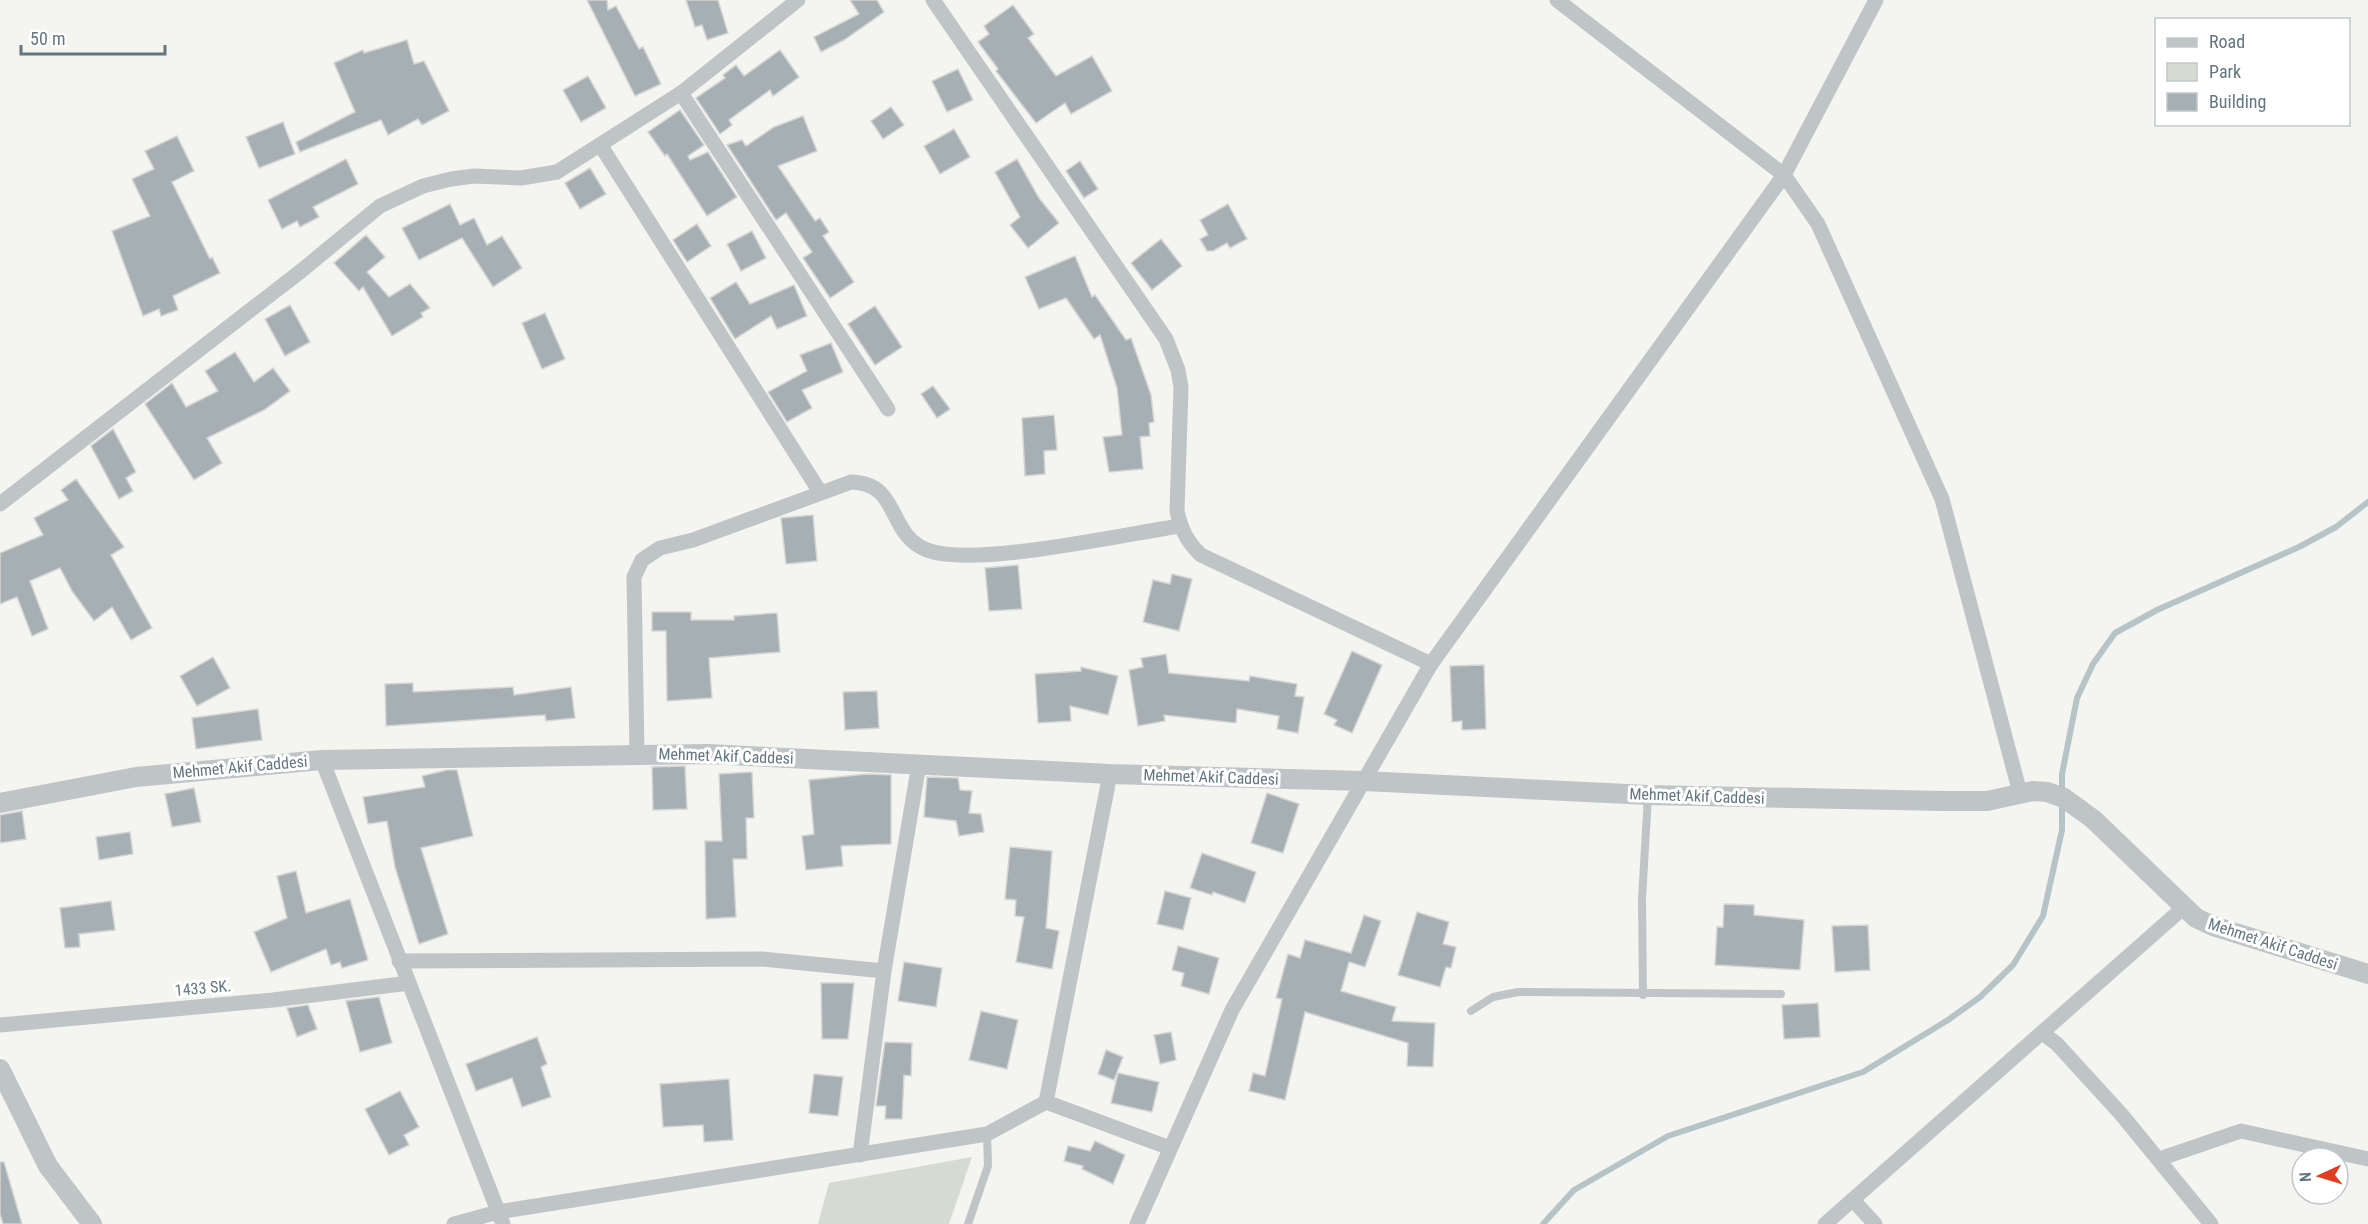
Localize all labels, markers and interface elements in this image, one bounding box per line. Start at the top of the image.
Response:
scale bar [21,18,165,56]
legend [2155,18,2350,126]
text: 50 m [30,28,65,49]
text: Road [2209,31,2245,52]
text: Park [2209,61,2241,82]
text: Building [2209,91,2266,112]
street label: Mehmet Akif Caddesi [658,744,794,768]
street label: Mehmet Akif Caddesi [172,752,308,782]
street label: Mehmet Akif Caddesi [1143,765,1279,789]
street label: Mehmet Akif Caddesi [1629,784,1765,808]
street label: Mehmet Akif Caddesi [2206,914,2340,974]
street label: 1433 SK. [174,976,232,1000]
north arrow [2290,1146,2350,1206]
text: N [2296,1171,2315,1183]

